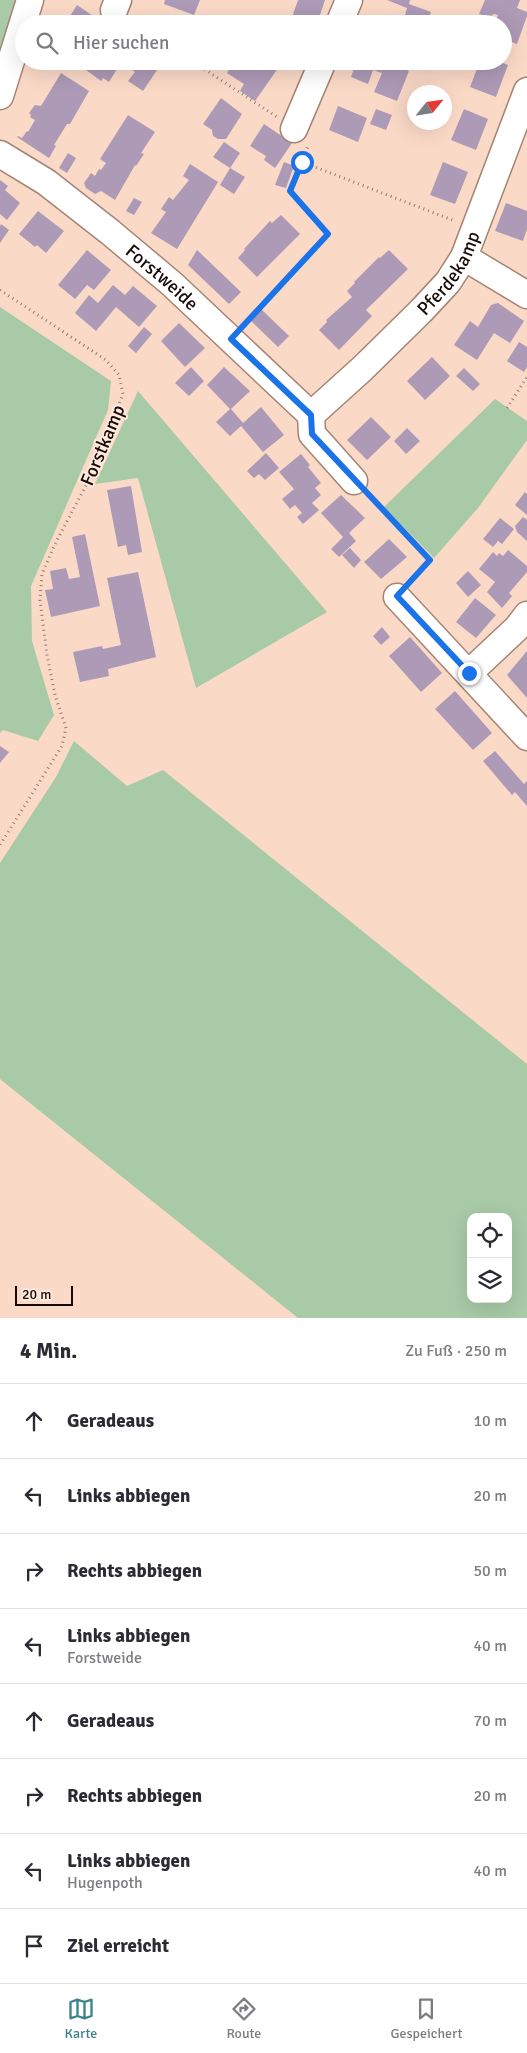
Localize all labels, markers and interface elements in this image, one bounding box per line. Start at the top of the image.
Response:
search box [15,15,512,70]
icon: search [33,29,61,57]
text: Hier suchen [73,31,169,55]
north arrow [407,85,452,130]
route start [291,151,314,174]
street label: Pferdekamp [412,228,486,321]
street label: Forstweide [120,239,203,316]
street label: Forstkamp [75,401,131,489]
route end [458,662,481,685]
map controls [467,1213,512,1303]
button: locate [467,1213,512,1258]
button: layers [467,1258,512,1303]
scale bar [15,1283,72,1306]
text: 20 m [22,1286,51,1303]
text: 4 Min. [20,1338,77,1364]
text: Zu Fuß · 250 m [405,1341,507,1361]
icon: ahead [20,1407,48,1435]
text: Geradeaus [67,1409,154,1433]
text: 10 m [473,1411,507,1431]
icon: left [20,1482,48,1510]
text: Links abbiegen [67,1484,190,1508]
text: 20 m [473,1486,507,1506]
icon: right [20,1557,48,1585]
text: Rechts abbiegen [67,1559,202,1583]
text: 50 m [473,1561,507,1581]
text: Links abbiegen [67,1624,190,1648]
icon: left [20,1632,48,1660]
text: 40 m [473,1636,507,1656]
text: Forstweide [67,1648,142,1668]
icon: ahead [20,1707,48,1735]
text: Geradeaus [67,1709,154,1733]
text: 70 m [473,1711,507,1731]
icon: right [20,1782,48,1810]
text: Rechts abbiegen [67,1784,202,1808]
text: 20 m [473,1786,507,1806]
text: Links abbiegen [67,1849,190,1873]
icon: left [20,1857,48,1885]
text: 40 m [473,1861,507,1881]
text: Hugenpoth [67,1873,143,1893]
icon: arrive [20,1932,48,1960]
text: Ziel erreicht [67,1934,169,1958]
tab: Karte [65,1995,97,2042]
tab: Route [226,1995,261,2042]
tab: Gespeichert [390,1995,462,2042]

